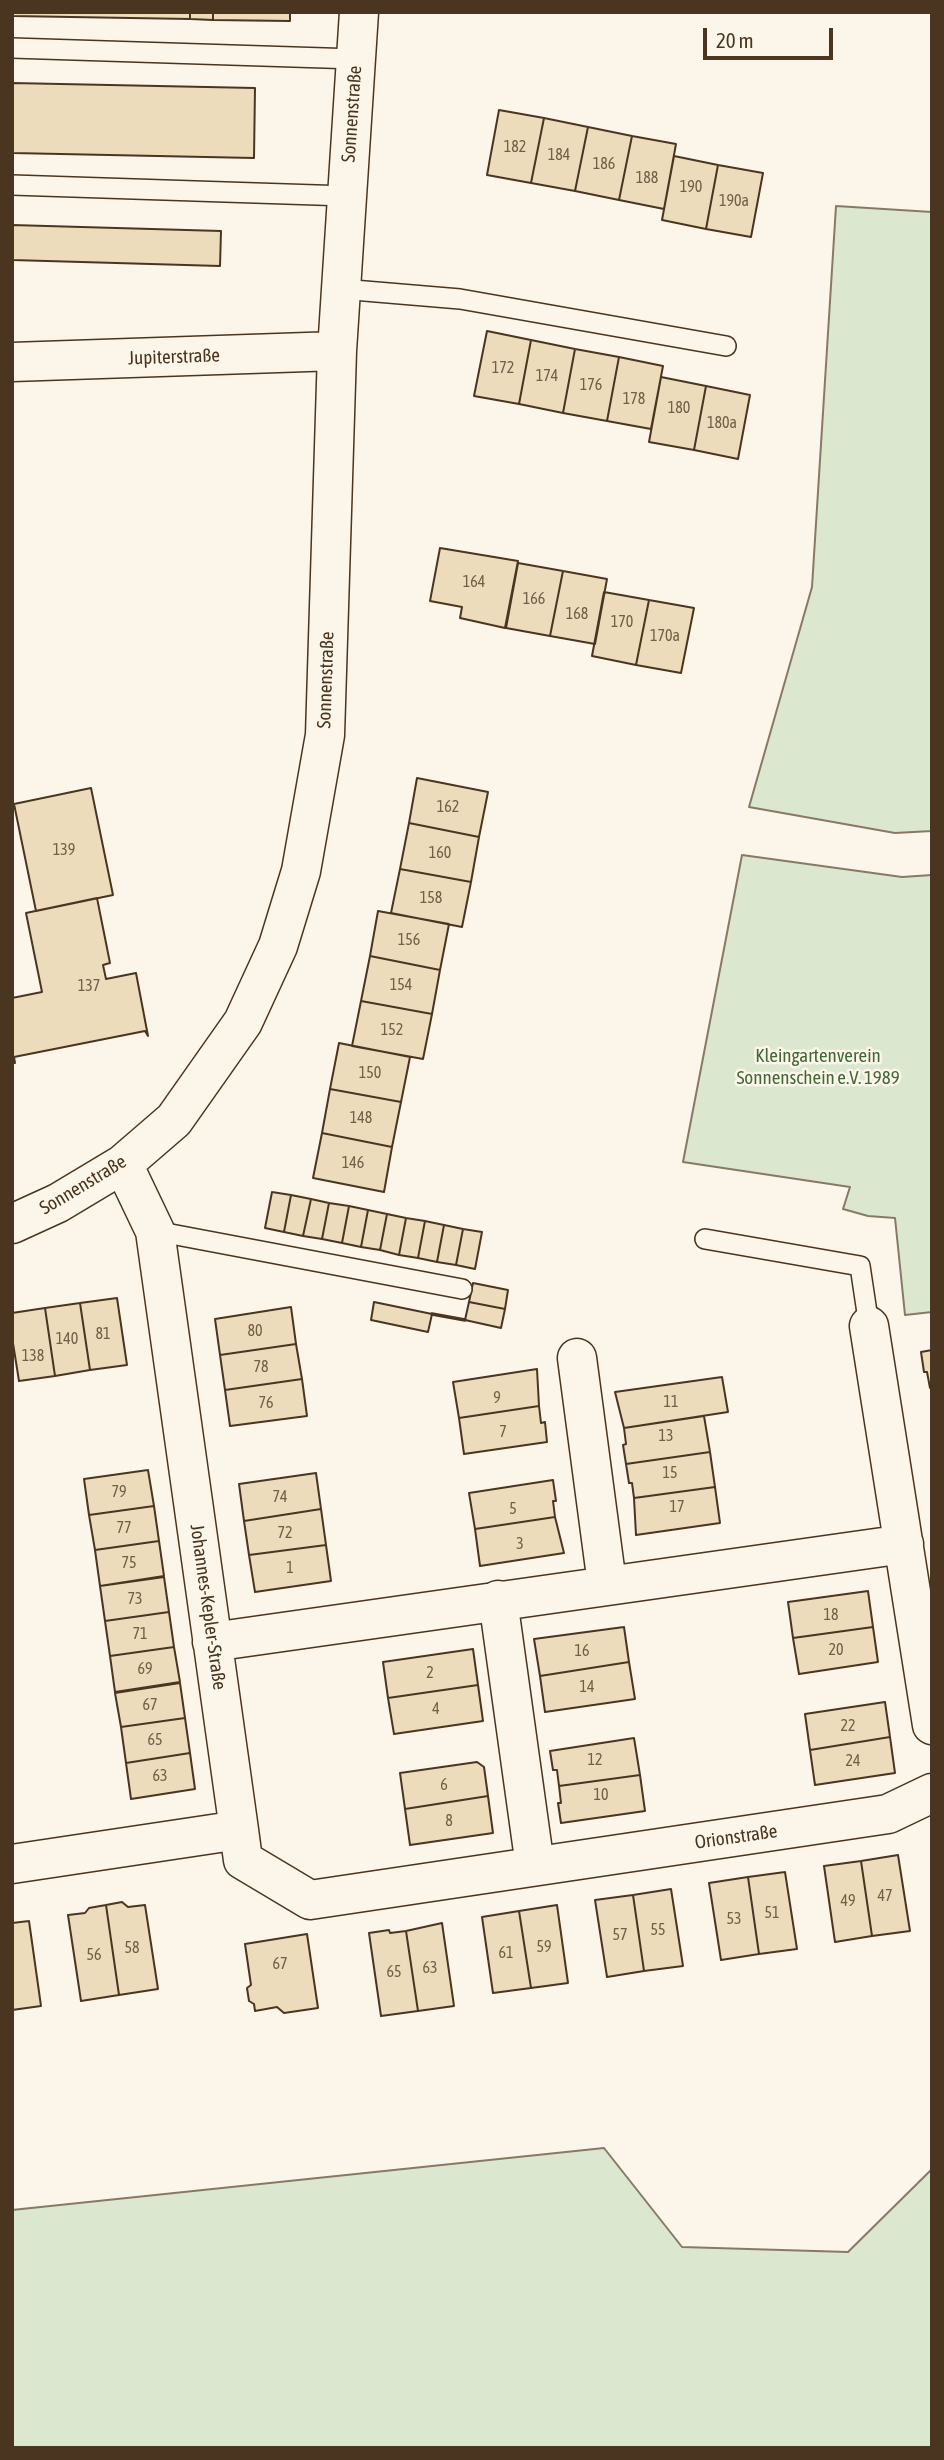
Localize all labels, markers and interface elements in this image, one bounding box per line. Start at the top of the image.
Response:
scale bar [706,14,836,58]
text: 20 m [716,28,754,52]
street label: Sonnenstraße [337,65,367,163]
house number: 182 [504,137,526,157]
house number: 184 [548,145,570,165]
house number: 186 [593,154,615,174]
house number: 188 [636,168,658,188]
house number: 190 [680,177,702,197]
house number: 190a [719,191,749,211]
street label: Jupiterstraße [128,344,220,370]
house number: 172 [492,358,514,378]
house number: 174 [536,366,558,386]
house number: 176 [580,375,602,395]
house number: 178 [623,389,645,409]
house number: 180 [668,398,690,418]
house number: 180a [707,413,737,433]
house number: 164 [463,572,485,592]
house number: 166 [523,589,545,609]
house number: 168 [566,604,588,624]
house number: 170 [611,612,633,632]
house number: 170a [650,626,680,646]
street label: Sonnenstraße [313,631,339,729]
house number: 162 [437,797,459,817]
house number: 139 [53,840,75,860]
house number: 160 [429,843,451,863]
house number: 158 [420,888,442,908]
house number: 156 [398,930,420,950]
house number: 154 [390,975,412,995]
house number: 137 [78,976,100,996]
house number: 152 [381,1020,403,1040]
park label: Kleingartenverein Sonnenschein e.V. 1989 [736,1045,900,1089]
house number: 150 [359,1063,381,1083]
house number: 148 [350,1108,372,1128]
street label: Sonnenstraße [36,1150,130,1220]
house number: 146 [342,1153,364,1173]
house number: 80 [247,1321,263,1341]
house number: 81 [95,1324,111,1344]
house number: 140 [56,1329,78,1349]
house number: 138 [22,1346,44,1366]
house number: 78 [253,1357,269,1377]
house number: 9 [493,1388,501,1408]
house number: 11 [663,1392,679,1412]
house number: 76 [258,1393,274,1413]
house number: 7 [499,1422,507,1442]
house number: 13 [658,1426,674,1446]
house number: 15 [662,1463,678,1483]
house number: 79 [111,1482,127,1502]
house number: 74 [272,1487,288,1507]
house number: 17 [669,1497,685,1517]
house number: 5 [509,1499,517,1519]
house number: 77 [116,1518,132,1538]
street label: Johannes-Kepler-Straße [185,1523,231,1691]
house number: 72 [277,1523,293,1543]
house number: 3 [516,1534,524,1554]
house number: 75 [121,1553,137,1573]
house number: 1 [286,1558,294,1578]
house number: 73 [127,1589,143,1609]
house number: 18 [823,1605,839,1625]
house number: 71 [132,1624,148,1644]
house number: 20 [828,1640,844,1660]
house number: 16 [574,1641,590,1661]
house number: 69 [137,1659,153,1679]
house number: 2 [426,1663,434,1683]
house number: 14 [579,1677,595,1697]
house number: 67 [142,1695,158,1715]
house number: 4 [432,1699,440,1719]
house number: 22 [840,1716,856,1736]
house number: 65 [147,1730,163,1750]
house number: 12 [587,1750,603,1770]
house number: 24 [845,1751,861,1771]
house number: 63 [152,1766,168,1786]
house number: 6 [440,1775,448,1795]
house number: 10 [593,1785,609,1805]
house number: 8 [445,1811,453,1831]
street label: Orionstraße [693,1820,779,1854]
house number: 47 [877,1886,893,1906]
house number: 49 [840,1891,856,1911]
house number: 51 [764,1903,780,1923]
house number: 53 [726,1909,742,1929]
house number: 55 [650,1920,666,1940]
house number: 57 [612,1925,628,1945]
house number: 59 [536,1937,552,1957]
house number: 58 [124,1938,140,1958]
house number: 61 [498,1943,514,1963]
house number: 56 [86,1945,102,1965]
house number: 67 [272,1954,288,1974]
house number: 63 [422,1958,438,1978]
house number: 65 [386,1962,402,1982]

